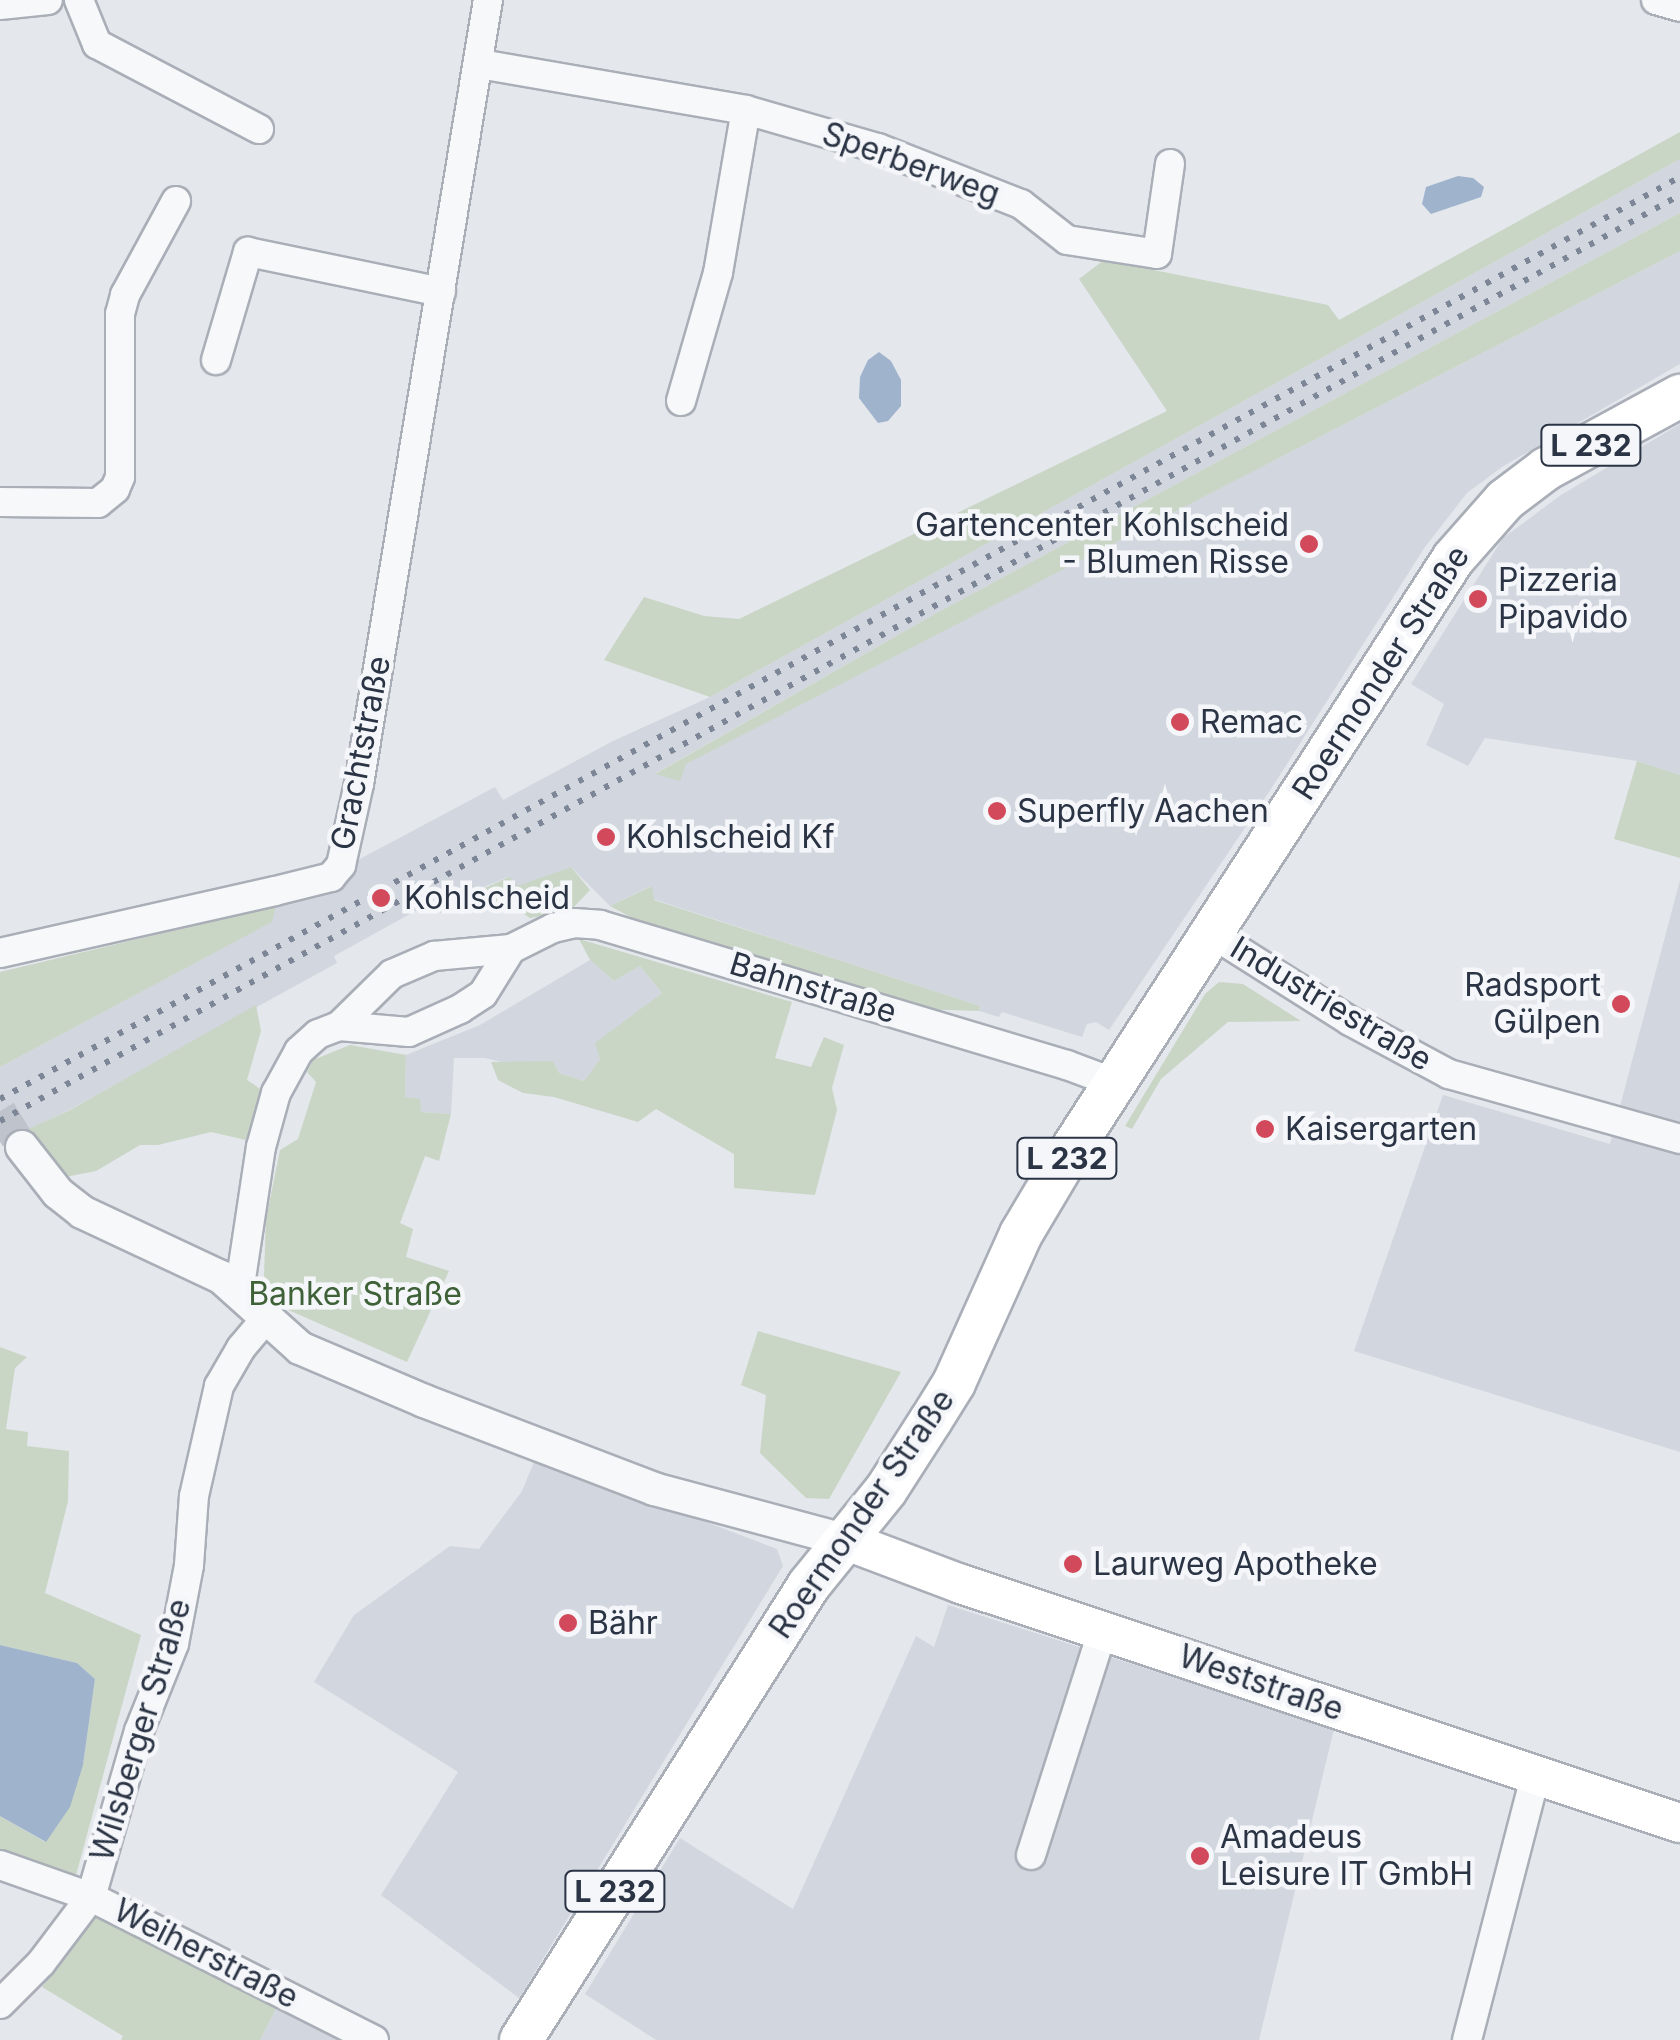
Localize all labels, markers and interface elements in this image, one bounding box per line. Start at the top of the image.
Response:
street label: Sperberweg [817,114,1005,214]
road number: L 232 [1538,420,1644,470]
place label: Gartencenter Kohlscheid - Blumen Risse [915,507,1289,582]
marker: Gartencenter Kohlscheid - Blumen Risse [1298,533,1320,555]
street label: Roermonder Straße [1284,539,1478,807]
place label: Pizzeria Pipavido [1498,562,1628,637]
marker: Pizzeria Pipavido [1467,588,1489,610]
street label: Grachtstraße [323,653,399,853]
place label: Remac [1200,703,1303,741]
marker: Remac [1169,711,1191,733]
place label: Superfly Aachen [1017,792,1269,830]
marker: Superfly Aachen [986,800,1008,822]
place label: Kohlscheid Kf [626,818,835,856]
marker: Kohlscheid Kf [595,826,617,848]
place label: Kohlscheid [404,879,570,917]
marker: Kohlscheid [368,885,394,911]
street label: Industriestraße [1223,929,1439,1079]
street label: Bahnstraße [725,944,901,1032]
place label: Radsport Gülpen [1464,967,1601,1042]
marker: Radsport Gülpen [1610,993,1632,1015]
place label: Kaisergarten [1285,1110,1477,1148]
marker: Kaisergarten [1254,1118,1276,1140]
road number: L 232 [1014,1133,1120,1183]
park label: Banker Straße [248,1275,462,1313]
street label: Roermonder Straße [762,1382,962,1646]
place label: Laurweg Apotheke [1093,1545,1378,1583]
marker: Laurweg Apotheke [1062,1553,1084,1575]
street label: Wilsberger Straße [83,1594,199,1866]
place label: Bähr [588,1604,658,1642]
marker: Bähr [557,1612,579,1634]
street label: Weststraße [1174,1637,1348,1729]
place label: Amadeus Leisure IT GmbH [1220,1819,1473,1894]
marker: Amadeus Leisure IT GmbH [1189,1845,1211,1867]
road number: L 232 [562,1866,668,1916]
street label: Weiherstraße [107,1891,305,2017]

